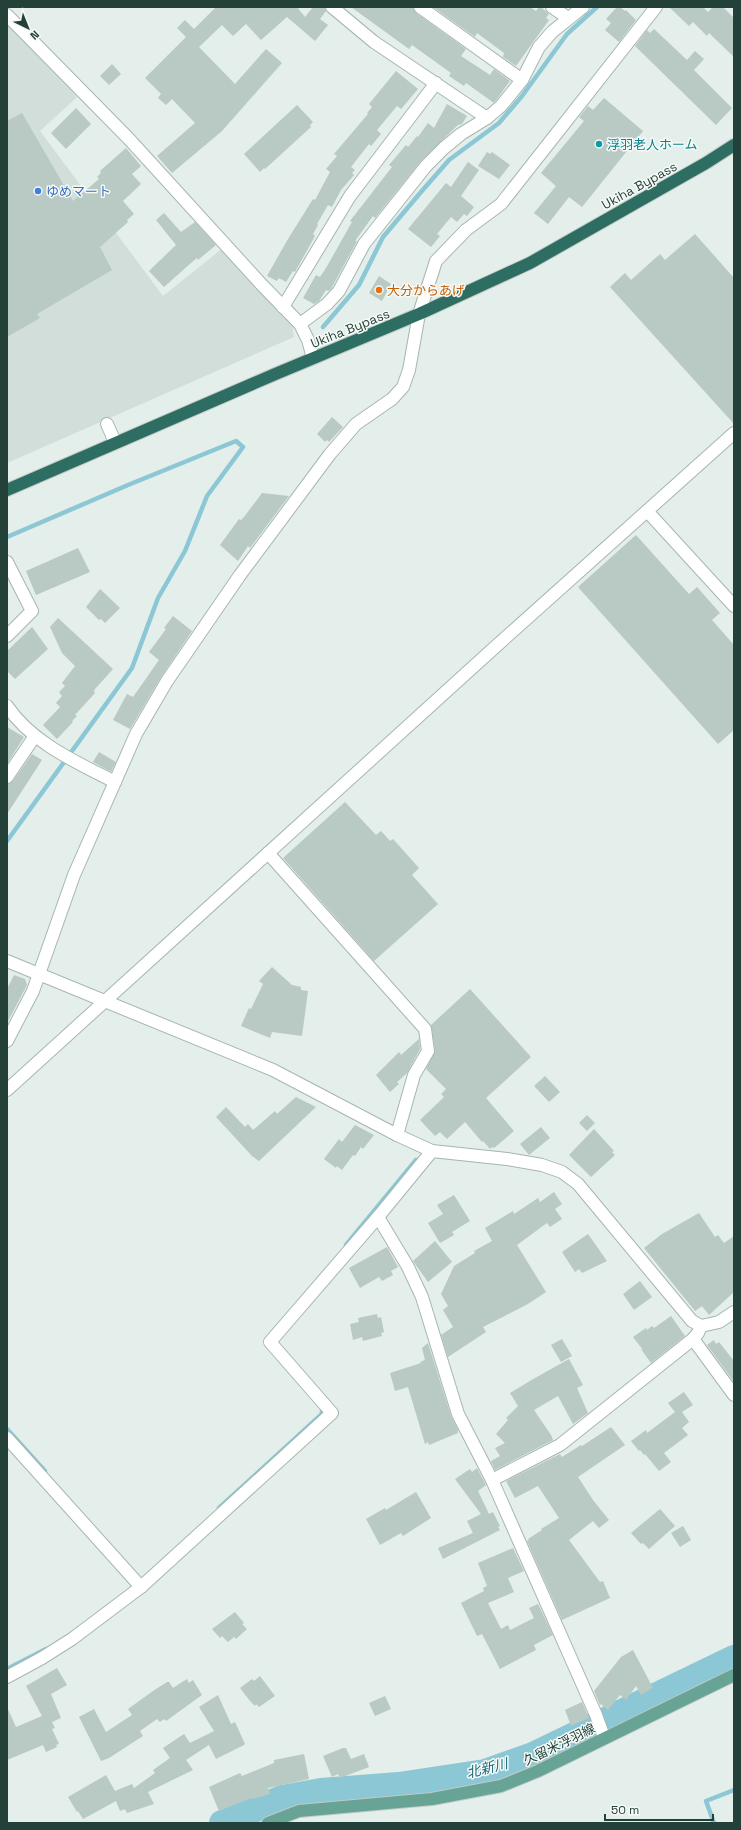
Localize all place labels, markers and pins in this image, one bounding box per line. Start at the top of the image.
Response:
place label: 浮羽老人ホーム [607,136,698,153]
marker: 浮羽老人ホーム [594,139,604,149]
place label: ゆめマート [46,183,111,200]
marker: ゆめマート [33,186,43,196]
place label: 大分からあげ [387,282,465,299]
marker: 大分からあげ [374,285,384,295]

